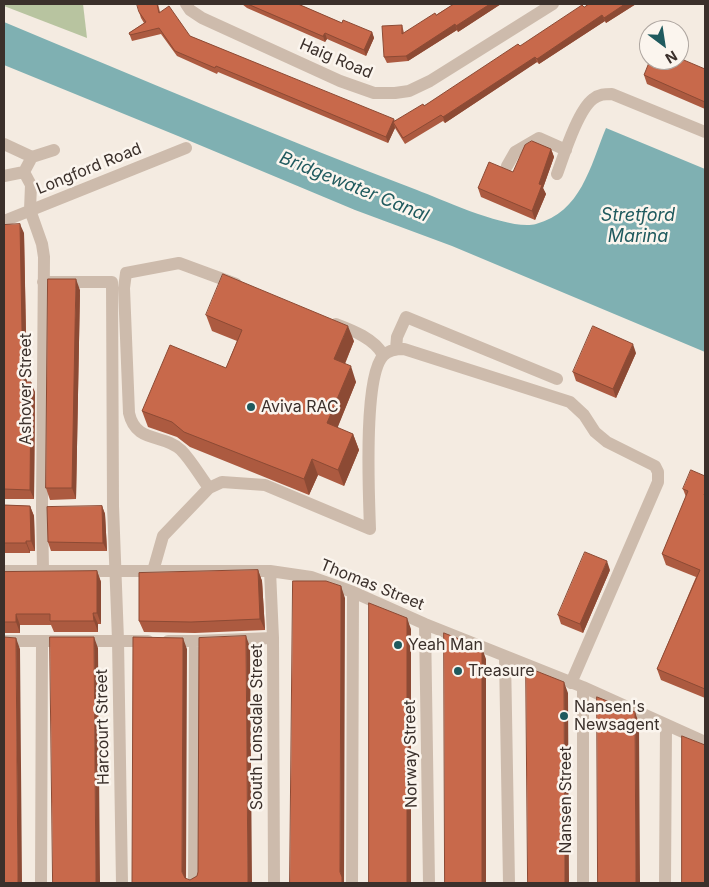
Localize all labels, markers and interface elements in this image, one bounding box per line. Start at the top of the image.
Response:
north arrow [639,20,689,70]
street label: Haig Road [297,35,375,83]
text: N [663,47,680,67]
street label: Longford Road [34,139,144,199]
water label: Bridgewater Canal [276,147,432,227]
water label: Stretford Marina [601,205,675,248]
street label: Ashover Street [16,333,36,445]
place label: Aviva RAC [261,397,339,417]
marker: Aviva RAC [245,401,257,413]
street label: Thomas Street [317,555,427,615]
place label: Yeah Man [408,635,483,655]
marker: Yeah Man [392,639,404,651]
street label: South Lonsdale Street [247,644,267,810]
place label: Treasure [468,661,535,681]
marker: Treasure [452,665,464,677]
street label: Harcourt Street [92,669,114,785]
place label: Nansen's Newsagent [574,697,659,735]
street label: Norway Street [400,700,422,808]
marker: Nansen's Newsagent [558,710,570,722]
street label: Nansen Street [556,746,576,854]

